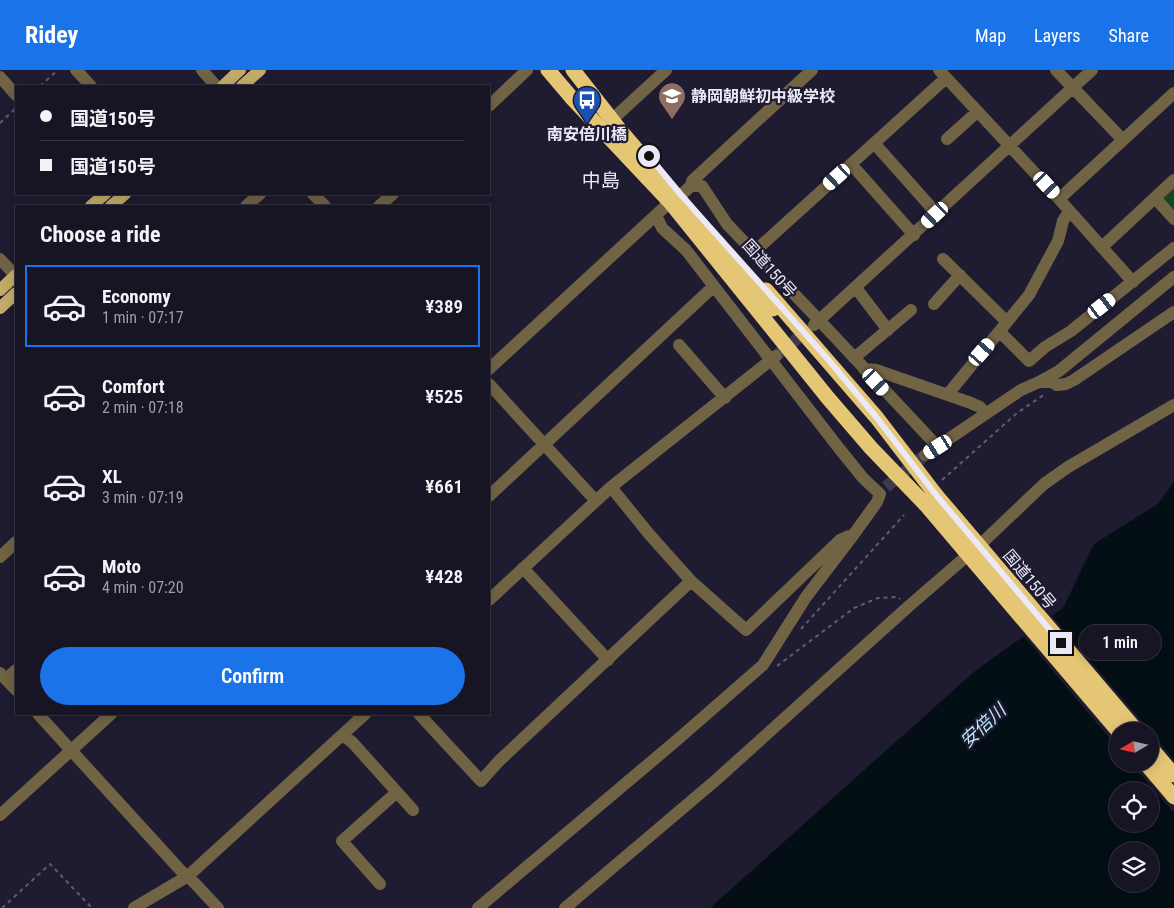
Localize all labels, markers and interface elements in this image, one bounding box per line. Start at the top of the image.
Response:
text: Ridey [25,21,78,49]
text: Map [975,25,1006,46]
text: Layers [1034,25,1081,46]
text: Share [1109,25,1149,46]
school or university icon: 静岡朝鮮初中級学校 [657,81,687,120]
bus stop icon: 南安倍川橋 [572,85,602,124]
place label: 静岡朝鮮初中級学校 [691,87,835,106]
text: 国道150号 [70,107,156,130]
place label: 南安倍川橋 [547,125,627,144]
route start [638,145,660,167]
text: 国道150号 [70,155,156,178]
car [820,161,853,193]
district label: 中島 [582,169,620,192]
car [1031,169,1062,201]
car [918,199,951,231]
text: Choose a ride [40,222,161,247]
street label: 国道150号 [739,235,801,301]
icon: car [42,284,87,329]
text: Economy [102,285,171,308]
car [1085,291,1118,321]
text: ¥389 [425,295,463,318]
text: 1 min · 07:17 [102,308,184,327]
car [966,336,997,368]
car [860,366,891,398]
icon: car [42,374,87,419]
text: Comfort [102,375,165,398]
text: ¥525 [425,385,463,408]
text: 2 min · 07:18 [102,398,184,417]
car [921,433,954,461]
icon: car [42,464,87,509]
text: XL [102,465,122,488]
text: ¥661 [425,475,463,498]
text: 3 min · 07:19 [102,488,184,507]
street label: 国道150号 [999,546,1060,613]
icon: car [42,554,87,599]
text: Moto [102,555,141,578]
text: ¥428 [425,565,463,588]
text: 4 min · 07:20 [102,578,184,597]
callout: 1 min [1078,626,1161,660]
route end [1050,632,1072,654]
text: 1 min [1102,633,1138,652]
button: Confirm [40,647,465,705]
water label: 安倍川 [956,698,1011,752]
north arrow [1109,722,1159,772]
map controls [1109,722,1159,892]
button: locate [1109,782,1159,832]
button: layers [1109,842,1159,892]

